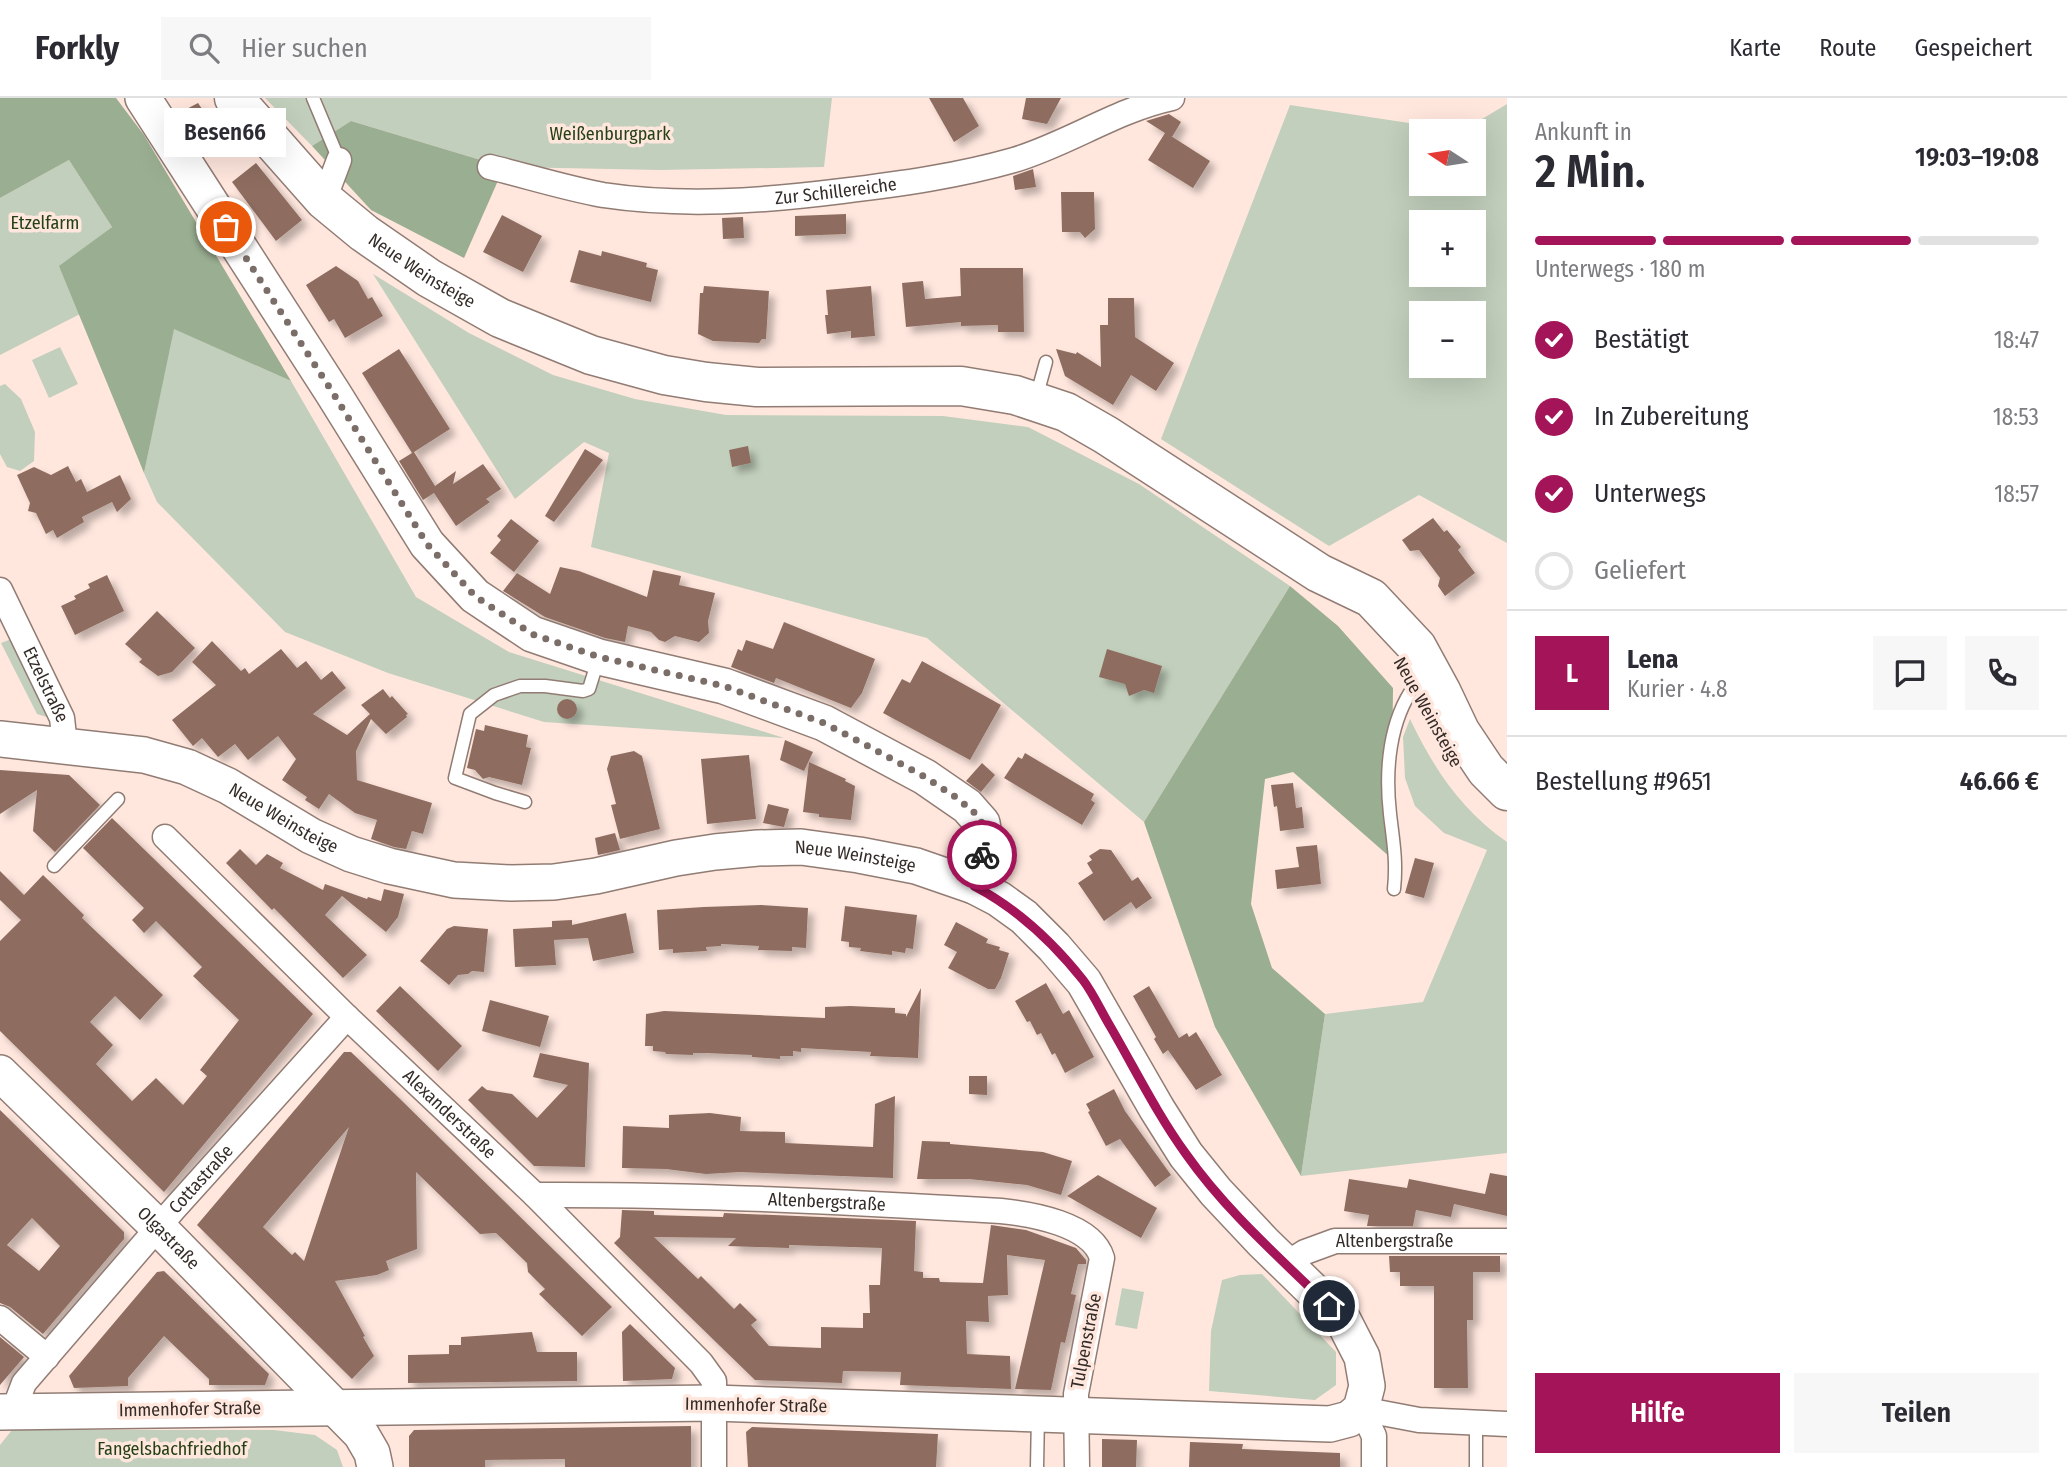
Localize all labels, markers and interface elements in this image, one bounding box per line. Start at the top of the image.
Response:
search box [161,17,651,80]
text: Forkly [35,28,119,68]
icon: search [185,29,223,67]
text: Hier suchen [241,33,368,64]
text: Karte [1729,34,1781,62]
text: Route [1819,34,1876,62]
text: Gespeichert [1914,34,2032,62]
callout: Besen66 [165,108,287,157]
text: Besen66 [184,118,266,146]
text: Ankunft in [1535,118,1632,146]
north arrow [1409,119,1486,196]
map controls [1409,119,1486,378]
park label: Weißenburgpark [549,123,671,145]
text: 19:03–19:08 [1915,142,2039,173]
text: 2 Min. [1535,144,1645,199]
street label: Zur Schillereiche [774,173,898,209]
pin [196,197,256,257]
icon: bag [207,208,245,246]
button: + [1409,210,1486,287]
park label: Etzelfarm [11,212,79,234]
street label: Neue Weinsteige [364,228,479,313]
text: Unterwegs · 180 m [1535,255,1705,283]
button: − [1409,301,1486,378]
icon: check [1535,321,1573,359]
text: Bestätigt [1594,324,1689,355]
text: 18:47 [1994,326,2039,354]
icon: check [1535,398,1573,436]
text: In Zubereitung [1594,401,1748,432]
text: 18:53 [1993,403,2039,431]
icon: check [1535,475,1573,513]
text: Unterwegs [1594,478,1706,509]
text: 18:57 [1994,480,2039,508]
text: Geliefert [1594,555,1686,586]
button: chat [1873,636,1947,710]
button: phone [1965,636,2039,710]
street label: Etzelstraße [18,643,73,726]
text: Lena [1627,644,1678,675]
street label: Neue Weinsteige [1389,653,1467,771]
text: L [1566,658,1578,689]
text: Kurier · 4.8 [1627,675,1727,703]
text: Bestellung #9651 [1535,766,1712,797]
text: 46.66 € [1960,766,2039,797]
street label: Neue Weinsteige [225,778,342,858]
courier [947,820,1017,890]
street label: Neue Weinsteige [794,836,918,877]
icon: bike [963,836,1001,874]
street label: Alexanderstraße [398,1065,501,1163]
street label: Cottastraße [164,1140,238,1218]
street label: Altenbergstraße [768,1188,886,1216]
street label: Olgastraße [133,1202,205,1274]
street label: Altenbergstraße [1336,1230,1454,1252]
pin [1299,1276,1359,1336]
icon: home [1310,1287,1348,1325]
street label: Tulpenstraße [1066,1291,1106,1390]
button: Hilfe [1535,1373,1780,1453]
button: Teilen [1794,1373,2039,1453]
street label: Immenhofer Straße [685,1393,827,1417]
street label: Immenhofer Straße [119,1397,261,1421]
park label: Fangelsbachfriedhof [97,1438,248,1460]

